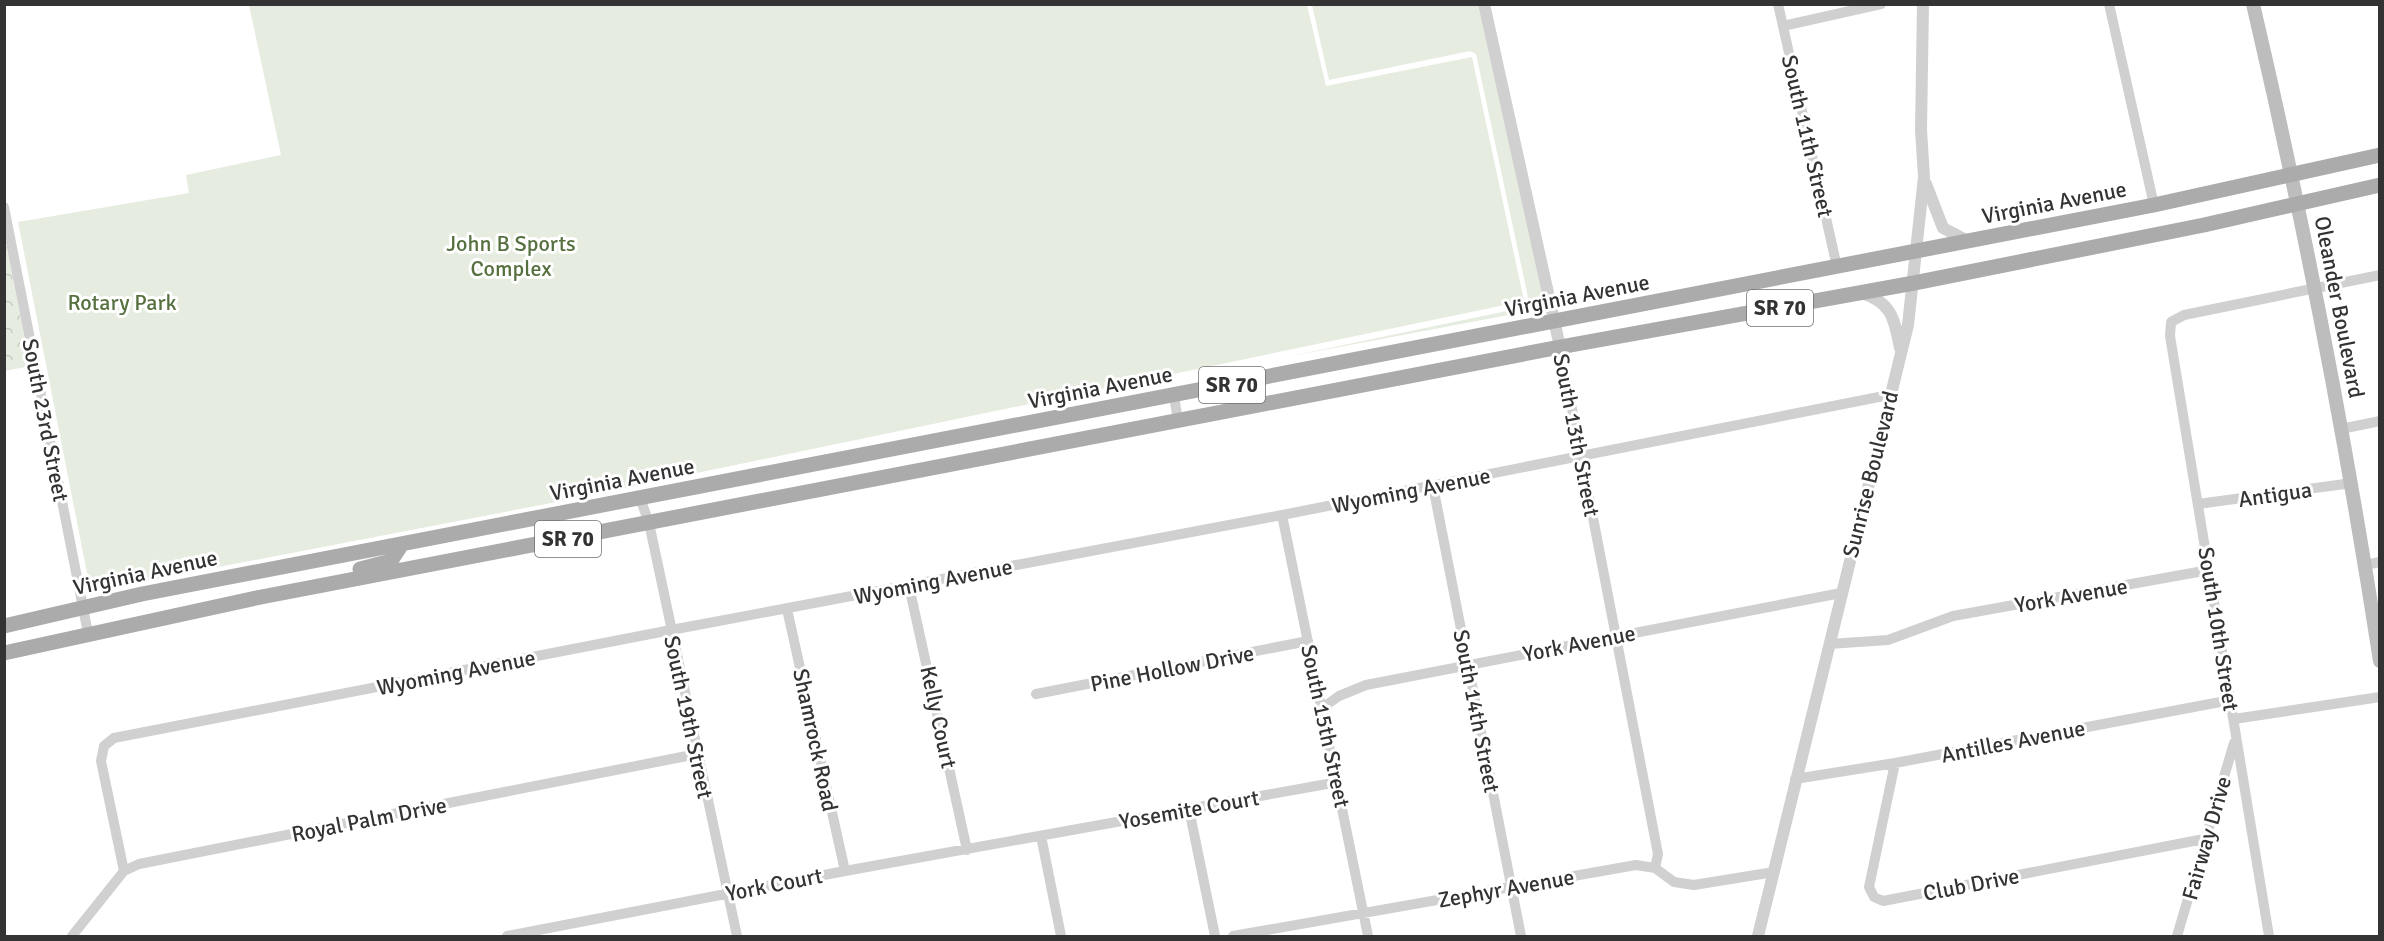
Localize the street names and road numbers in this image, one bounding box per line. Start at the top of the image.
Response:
street label: South 11th Street [1776,52,1839,220]
street label: Virginia Avenue [1979,175,2129,230]
street label: Oleander Boulevard [2309,214,2370,400]
street label: Virginia Avenue [1502,268,1652,323]
road number: SR 70 [1747,290,1813,326]
street label: South 23rd Street [16,336,75,504]
street label: South 13th Street [1547,351,1606,519]
street label: Virginia Avenue [1025,360,1175,415]
road number: SR 70 [1199,367,1265,403]
street label: Sunrise Boulevard [1837,388,1904,560]
street label: Virginia Avenue [547,452,697,507]
street label: Wyoming Avenue [1330,462,1493,519]
street label: Antigua [2237,476,2314,513]
road number: SR 70 [535,521,601,557]
street label: Virginia Avenue [71,544,220,601]
street label: South 10th Street [2192,545,2245,713]
street label: Wyoming Avenue [852,553,1015,610]
street label: York Avenue [2013,572,2130,619]
street label: York Avenue [1521,619,1638,668]
street label: South 14th Street [1447,627,1506,795]
street label: South 19th Street [658,633,719,801]
street label: Pine Hollow Drive [1088,639,1256,698]
street label: South 15th Street [1295,642,1356,810]
street label: Wyoming Avenue [375,644,538,701]
street label: Kelly Court [914,663,963,771]
street label: Shamrock Road [787,666,844,814]
street label: Antilles Avenue [1939,714,2087,769]
street label: Fairway Drive [2176,773,2237,903]
street label: Yosemite Court [1117,784,1261,835]
street label: Royal Palm Drive [289,791,449,848]
street label: York Court [723,862,825,907]
street label: Club Drive [1921,862,2021,907]
street label: Zephyr Avenue [1436,863,1576,914]

